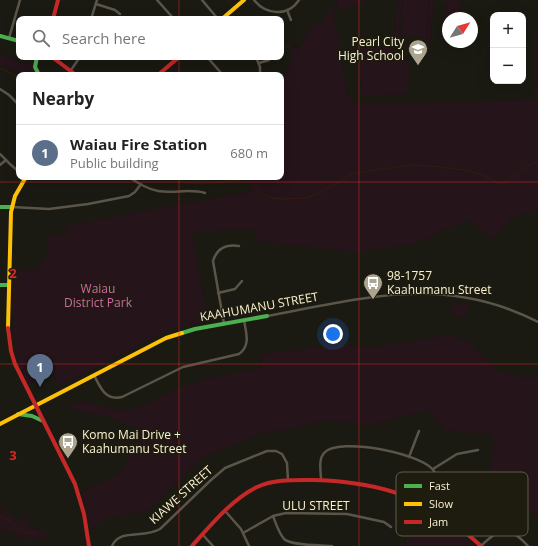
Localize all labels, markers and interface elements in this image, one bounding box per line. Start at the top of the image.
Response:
north arrow [442,12,478,48]
map controls [490,12,526,84]
button: + [490,12,526,48]
search box [16,16,284,60]
icon: search [30,27,52,49]
text: Search here [62,28,146,48]
place label: Pearl City High School [338,33,405,64]
school or university icon: Pearl City High School [407,38,429,66]
button: − [490,48,526,84]
text: Nearby [32,87,94,110]
text: Waiau Fire Station [70,134,207,154]
text: 1 [41,144,49,162]
text: 680 m [230,144,268,162]
text: Public building [70,154,159,172]
text: 2 [9,264,17,282]
place label: 98-1757 Kaahumanu Street [387,267,492,298]
bus stop icon: 98-1757 Kaahumanu Street [362,272,384,300]
park label: Waiau District Park [64,280,133,311]
street label: KAAHUMANU STREET [198,288,320,325]
your location [323,324,343,344]
pin: 1 [27,354,53,387]
place label: Komo Mai Drive + Kaahumanu Street [82,426,187,457]
bus stop icon: Komo Mai Drive + Kaahumanu Street [57,431,79,459]
text: 3 [9,446,17,464]
street label: KIAWE STREET [145,461,216,528]
legend [396,472,528,536]
text: Fast [429,478,450,493]
text: Slow [429,496,453,511]
street label: ULU STREET [282,497,350,514]
text: Jam [428,514,448,529]

